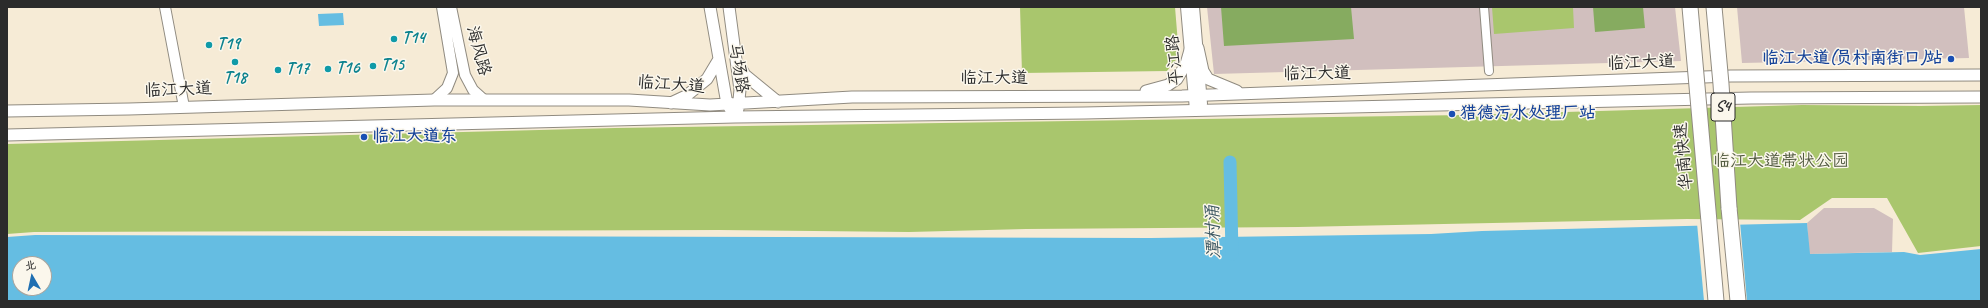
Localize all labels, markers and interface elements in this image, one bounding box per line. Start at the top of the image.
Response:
street label: 海风路 [462,24,494,78]
place label: T14 [402,29,425,49]
marker: T14 [389,34,399,44]
street label: 平江路 [1163,34,1187,86]
place label: T19 [217,35,240,55]
marker: T19 [204,40,214,50]
street label: 马场路 [724,41,752,95]
place label: 临江大道(员村南街口)站 [1762,49,1943,69]
street label: 临江大道 [1607,52,1675,74]
marker: 临江大道(员村南街口)站 [1946,54,1956,64]
place label: T15 [381,56,404,76]
marker: T18 [230,57,240,67]
place label: T16 [336,59,359,79]
place label: T17 [286,60,309,80]
marker: T15 [368,61,378,71]
street label: 临江大道 [1283,63,1351,85]
marker: T16 [323,64,333,74]
marker: T17 [273,65,283,75]
place label: T18 [223,69,247,89]
street label: 临江大道 [960,69,1028,89]
street label: 临江大道 [636,72,706,98]
street label: 临江大道 [144,79,212,101]
road number: S4 [1711,93,1735,121]
place label: 猎德污水处理厂站 [1460,104,1596,124]
marker: 猎德污水处理厂站 [1447,109,1457,119]
street label: 华南快速 [1671,121,1697,191]
place label: 临江大道东 [372,127,457,147]
marker: 临江大道东 [359,132,369,142]
park label: 临江大道带状公园 [1713,152,1849,172]
water label: 潭村涌 [1202,205,1226,259]
north arrow [12,256,52,296]
text: 北 [24,257,37,273]

